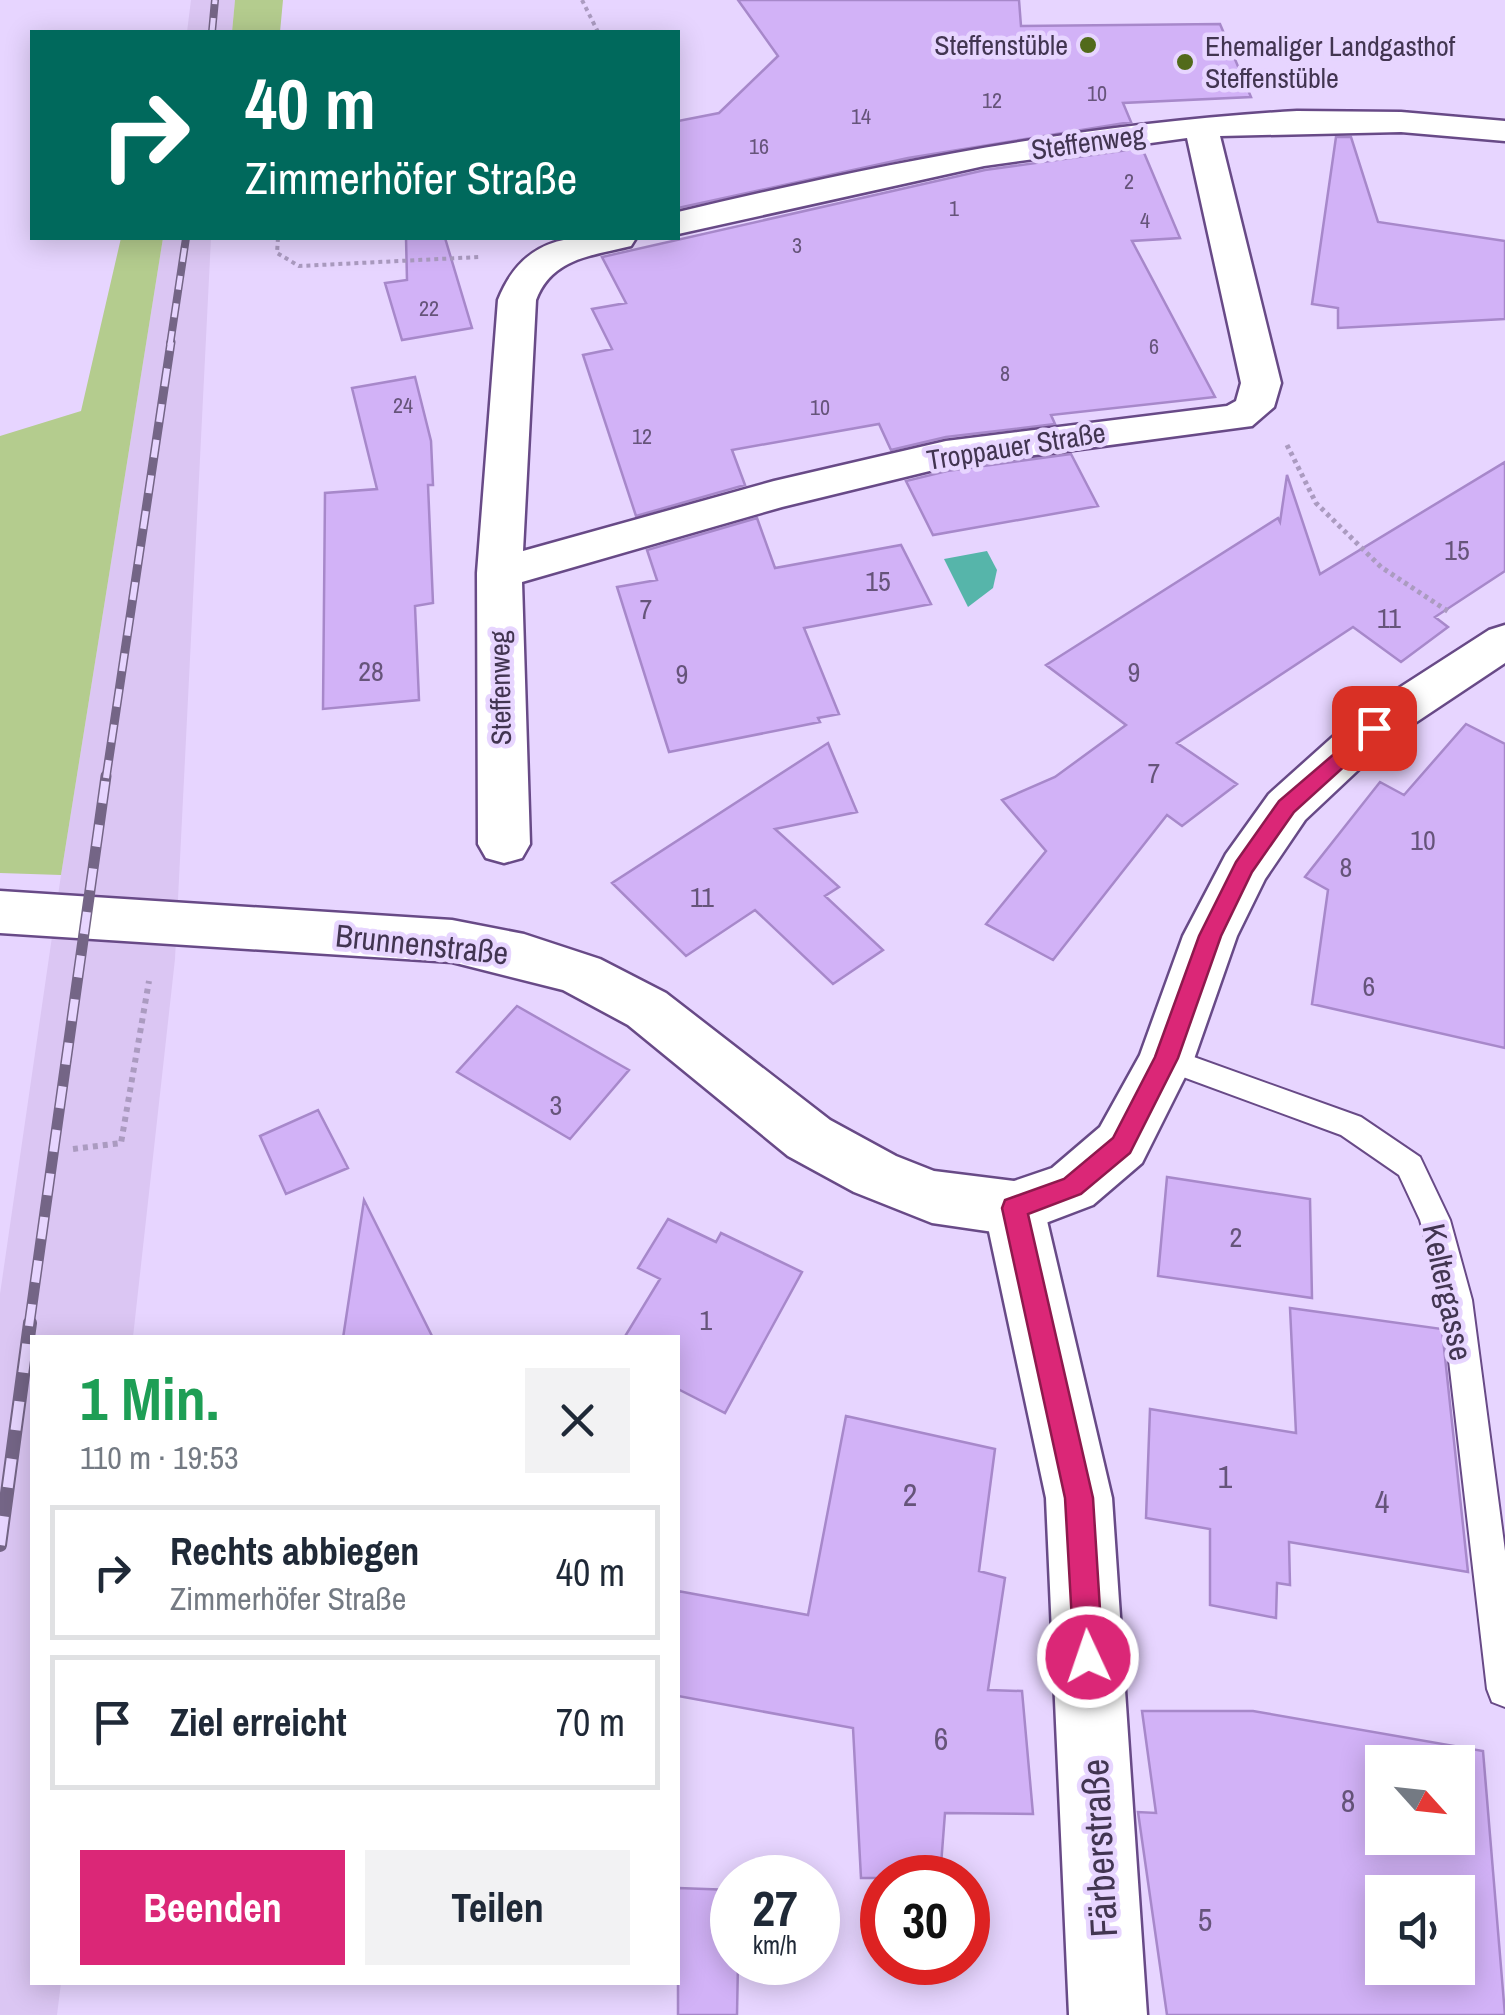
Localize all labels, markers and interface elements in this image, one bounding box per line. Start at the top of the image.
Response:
place label: Steffenstüble [934,26,1068,64]
place label: Ehemaliger Landgasthof Steffenstüble [1205,27,1456,97]
marker: Steffenstüble [1077,34,1099,56]
marker: Ehemaliger Landgasthof Steffenstüble [1174,51,1196,73]
text: 40 m [245,57,376,151]
icon: right [80,70,210,200]
house number: 10 [1087,78,1107,108]
house number: 12 [982,85,1002,115]
house number: 14 [851,101,871,131]
street label: Steffenweg [1029,115,1148,169]
house number: 16 [749,131,769,161]
text: Zimmerhöfer Straße [245,147,577,208]
house number: 2 [1124,166,1134,196]
house number: 1 [949,193,959,223]
house number: 4 [1140,205,1150,235]
house number: 3 [792,230,802,260]
house number: 22 [419,293,439,323]
house number: 6 [1149,331,1159,361]
house number: 8 [1000,358,1010,388]
house number: 24 [393,390,413,420]
house number: 10 [810,392,830,422]
street label: Troppauer Straße [924,413,1108,479]
house number: 12 [632,421,652,451]
house number: 15 [1444,531,1470,569]
house number: 15 [865,562,891,600]
house number: 7 [640,590,652,628]
house number: 11 [1377,599,1401,637]
street label: Steffenweg [480,630,520,746]
house number: 28 [358,652,384,690]
house number: 9 [1128,653,1140,691]
house number: 9 [676,655,688,693]
pin [1332,686,1417,771]
icon: arrive [1347,701,1402,756]
house number: 7 [1148,754,1160,792]
house number: 10 [1410,821,1436,859]
house number: 8 [1340,848,1352,886]
house number: 11 [690,878,714,916]
street label: Brunnenstraße [333,914,511,974]
house number: 6 [1363,967,1375,1005]
house number: 3 [550,1086,562,1124]
house number: 2 [1230,1218,1242,1256]
street label: Keltergasse [1413,1220,1483,1364]
house number: 1 [700,1301,713,1339]
text: 1 Min. [80,1358,219,1439]
button: close [525,1368,630,1473]
text: 110 m · 19:53 [80,1436,239,1479]
house number: 1 [1218,1455,1233,1498]
house number: 2 [903,1473,917,1516]
house number: 4 [1375,1480,1389,1523]
text: Rechts abbiegen [170,1526,419,1577]
icon: right [85,1545,140,1600]
text: 40 m [556,1547,625,1598]
text: Zimmerhöfer Straße [170,1577,406,1620]
position arrow [1036,1605,1140,1709]
icon: arrive [85,1695,140,1750]
text: Ziel erreicht [170,1697,347,1748]
text: 70 m [556,1697,625,1748]
house number: 6 [934,1717,948,1760]
north arrow [1365,1745,1475,1855]
map controls [1365,1745,1475,1985]
street label: Färberstraße [1069,1758,1129,1938]
house number: 8 [1341,1779,1355,1822]
button: Beenden [80,1850,345,1965]
button: Teilen [365,1850,630,1965]
speed limit sign: 30 [860,1855,990,1985]
text: 27 [752,1874,798,1942]
button: sound [1365,1875,1475,1985]
house number: 5 [1198,1898,1212,1941]
text: km/h [753,1928,797,1962]

